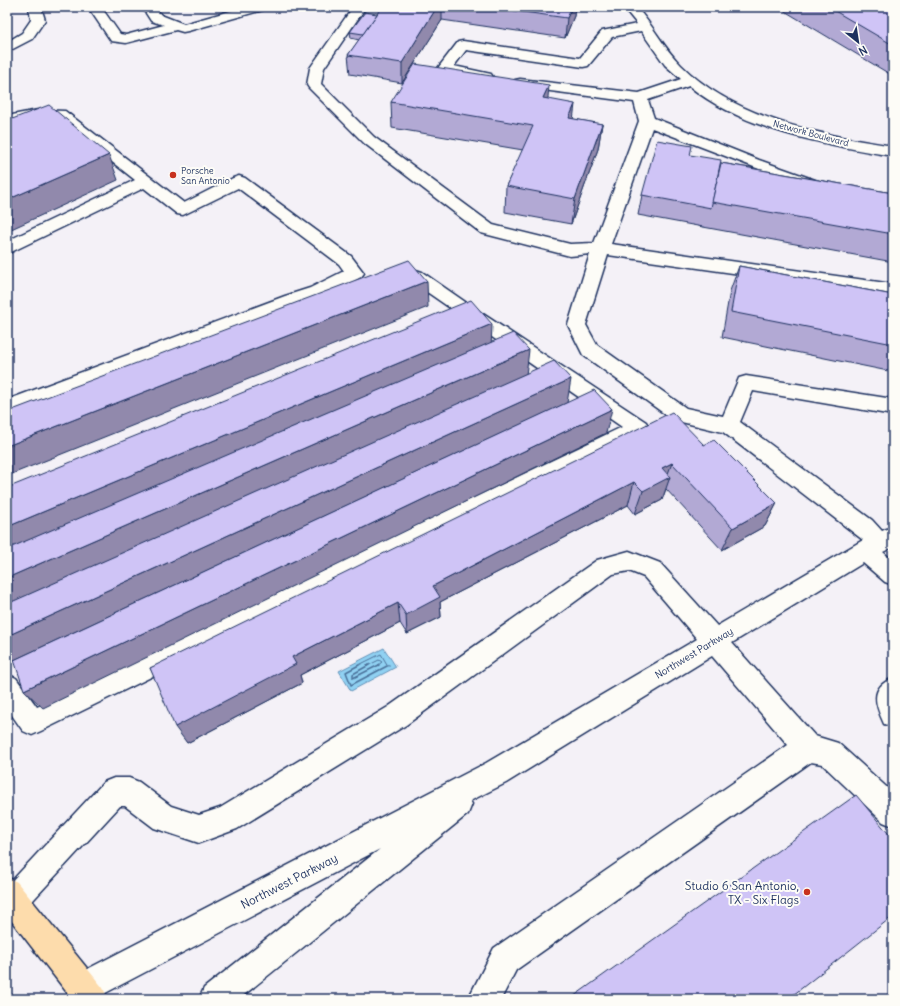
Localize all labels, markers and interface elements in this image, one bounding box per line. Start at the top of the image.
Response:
north arrow [838,22,878,62]
text: N [856,43,870,59]
street label: Network Boulevard [772,118,850,148]
place label: Porsche San Antonio [181,165,230,186]
marker: Porsche San Antonio [168,170,178,180]
street label: Northwest Parkway [653,625,735,681]
street label: Northwest Parkway [238,850,340,912]
place label: Studio 6 San Antonio, TX - Six Flags [685,878,799,907]
marker: Studio 6 San Antonio, TX - Six Flags [802,887,812,897]

